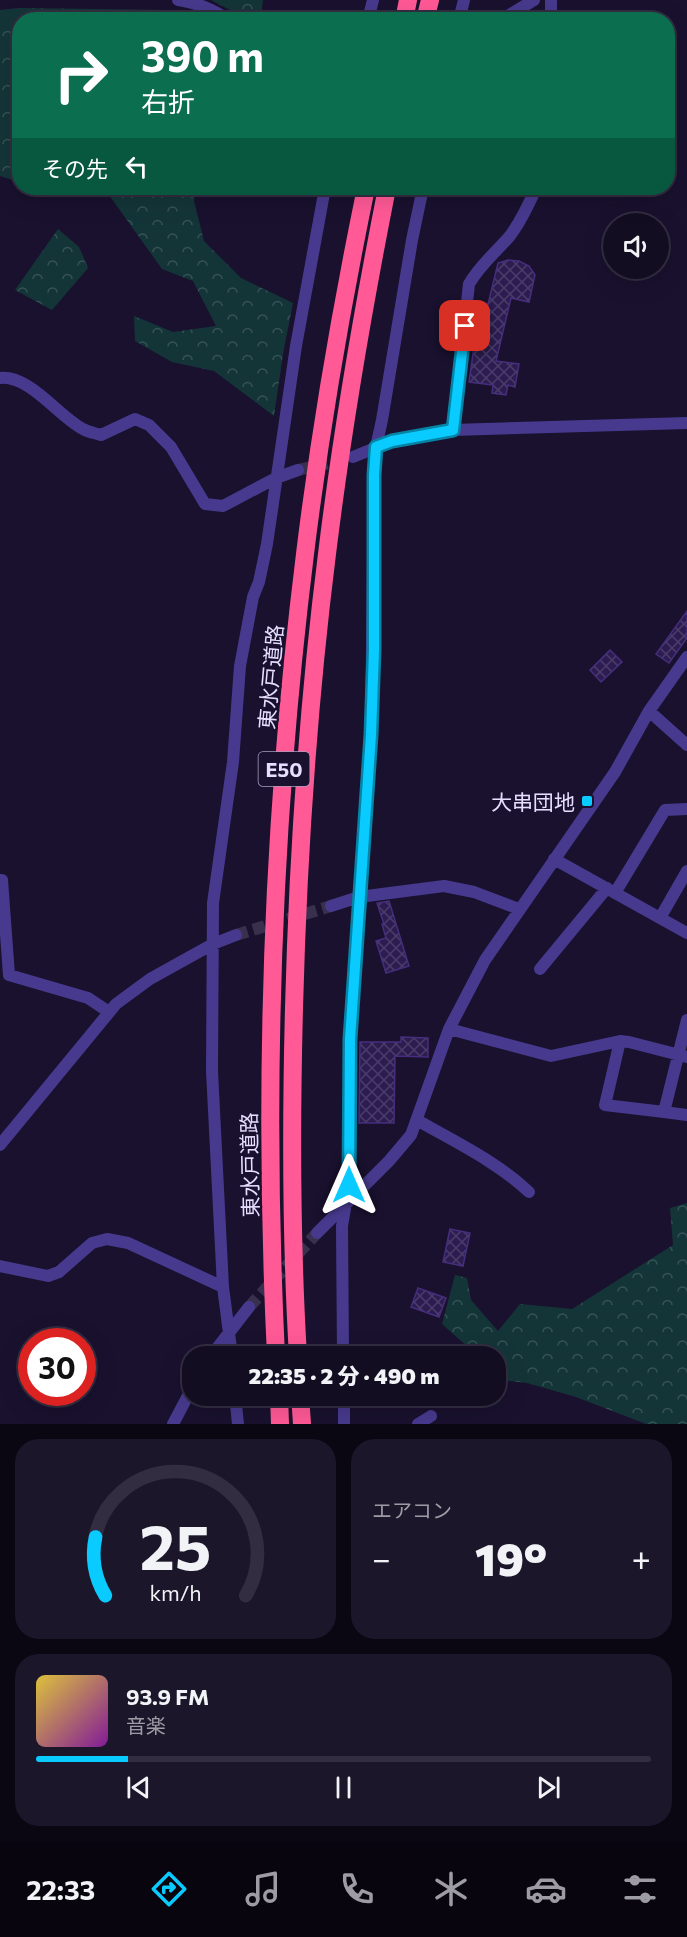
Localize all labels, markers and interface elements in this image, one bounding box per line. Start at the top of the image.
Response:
text: 390 m [141,29,264,81]
icon: right [42,36,120,114]
text: 右折 [141,85,195,118]
icon: left [120,150,153,183]
text: その先 [42,155,108,182]
map controls [603,213,669,279]
button: sound [603,213,669,279]
pin [439,300,490,351]
icon: arrive [448,309,481,342]
street label: 東水戸道路 [253,624,287,730]
road number: E50 [258,752,310,786]
place label: 大串団地 [491,789,575,814]
marker: 大串団地 [580,794,594,808]
street label: 東水戸道路 [236,1112,262,1218]
position arrow [317,1153,381,1217]
speed limit sign: 30 [18,1328,96,1406]
text: 22:35 · 2 分 · 490 m [249,1362,440,1389]
text: エアコン [372,1498,452,1522]
text: 25 [140,1507,211,1583]
text: 19° [475,1530,547,1585]
text: − [372,1537,391,1578]
text: + [632,1537,651,1578]
text: km/h [149,1579,202,1605]
text: 93.9 FM [126,1683,209,1710]
text: 音楽 [126,1713,166,1737]
icon: previous [122,1771,155,1804]
icon: pause [327,1771,360,1804]
icon: next [532,1771,565,1804]
icon: directions [148,1868,190,1910]
icon: music [242,1868,284,1910]
icon: phone [336,1868,378,1910]
icon: climate [430,1868,472,1910]
icon: car [525,1868,567,1910]
icon: filters [619,1868,661,1910]
text: 22:33 [26,1873,95,1906]

